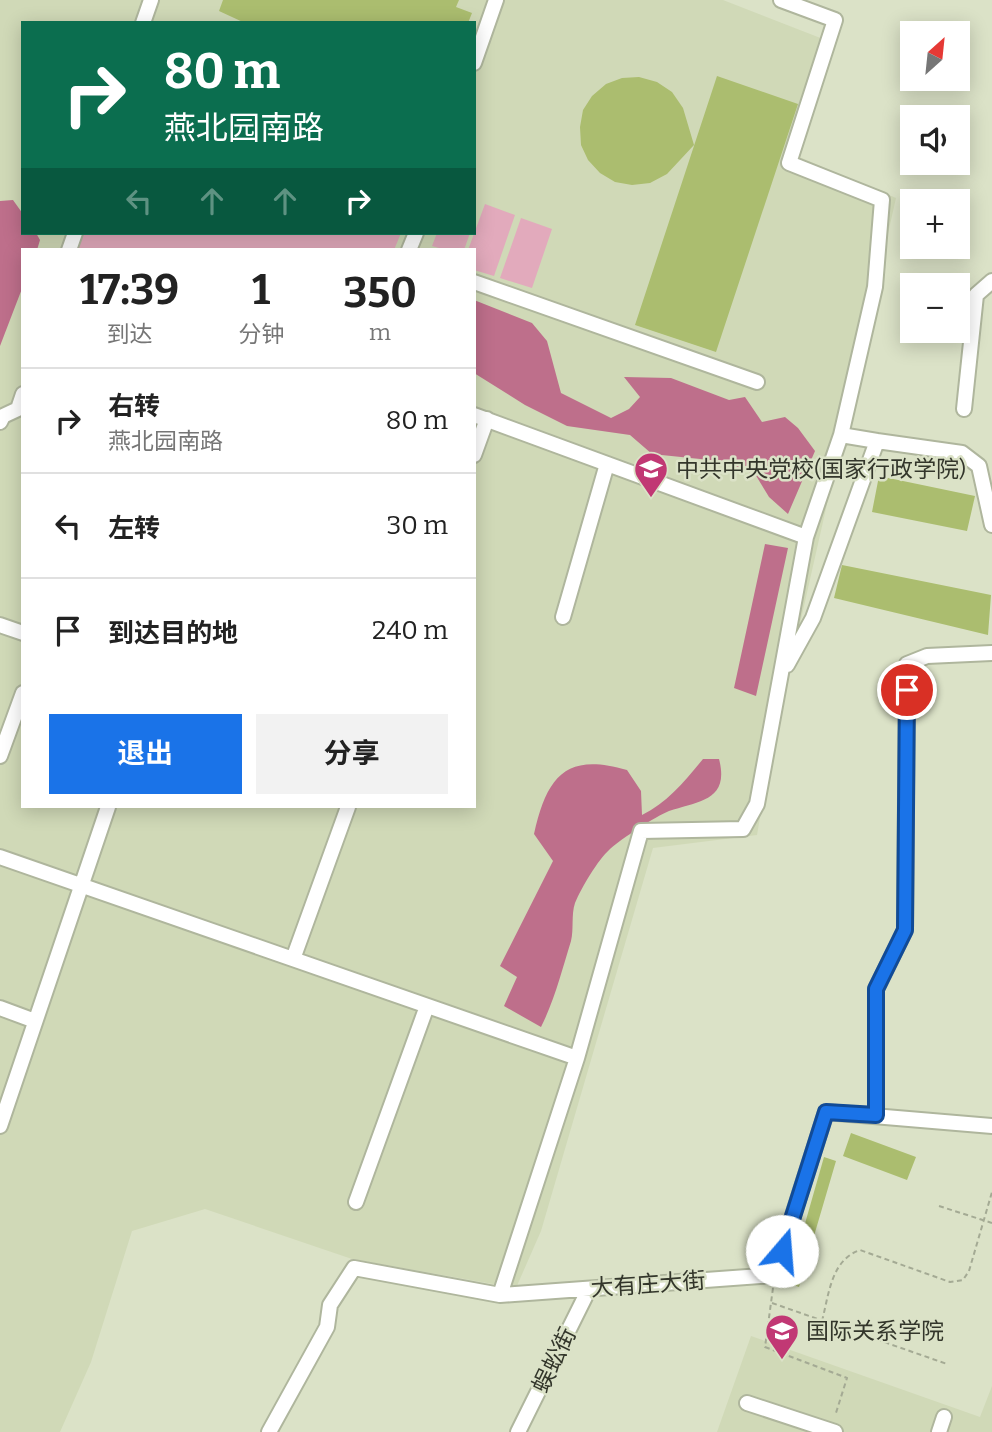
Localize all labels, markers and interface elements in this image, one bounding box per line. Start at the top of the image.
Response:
north arrow [900,21,970,91]
map controls [900,21,970,343]
text: 80 m [164,42,280,101]
icon: right [49,49,140,140]
button: sound [900,105,970,175]
text: 燕北园南路 [164,109,324,147]
icon: left [120,182,158,220]
icon: ahead [193,182,231,220]
icon: ahead [266,182,304,220]
icon: right [339,182,377,220]
button: + [900,189,970,259]
text: 17:39 [80,265,179,315]
text: 1 [252,265,270,315]
text: 350 [343,268,417,318]
button: − [900,273,970,343]
text: m [369,318,391,346]
text: 到达 [107,320,153,348]
text: 分钟 [238,320,284,348]
text: 右转 [108,391,160,422]
icon: right [49,402,87,440]
text: 80 m [386,405,448,436]
text: 燕北园南路 [108,427,223,455]
school or university icon: 中共中央党校(国家行政学院) [632,450,670,499]
place label: 中共中央党校(国家行政学院) [676,455,966,483]
icon: left [49,507,87,545]
text: 30 m [387,510,448,541]
text: 左转 [108,513,160,544]
icon: arrive [49,612,87,650]
text: 240 m [372,615,448,646]
text: 到达目的地 [108,618,238,649]
pin [877,660,937,720]
icon: arrive [888,671,926,709]
button: 退出 [49,714,242,794]
button: 分享 [256,714,448,794]
position arrow [745,1214,819,1288]
street label: 大有庄大街 [590,1266,706,1302]
school or university icon: 国际关系学院 [763,1312,801,1361]
place label: 国际关系学院 [806,1317,944,1345]
street label: 蜈蚣街 [526,1323,582,1397]

